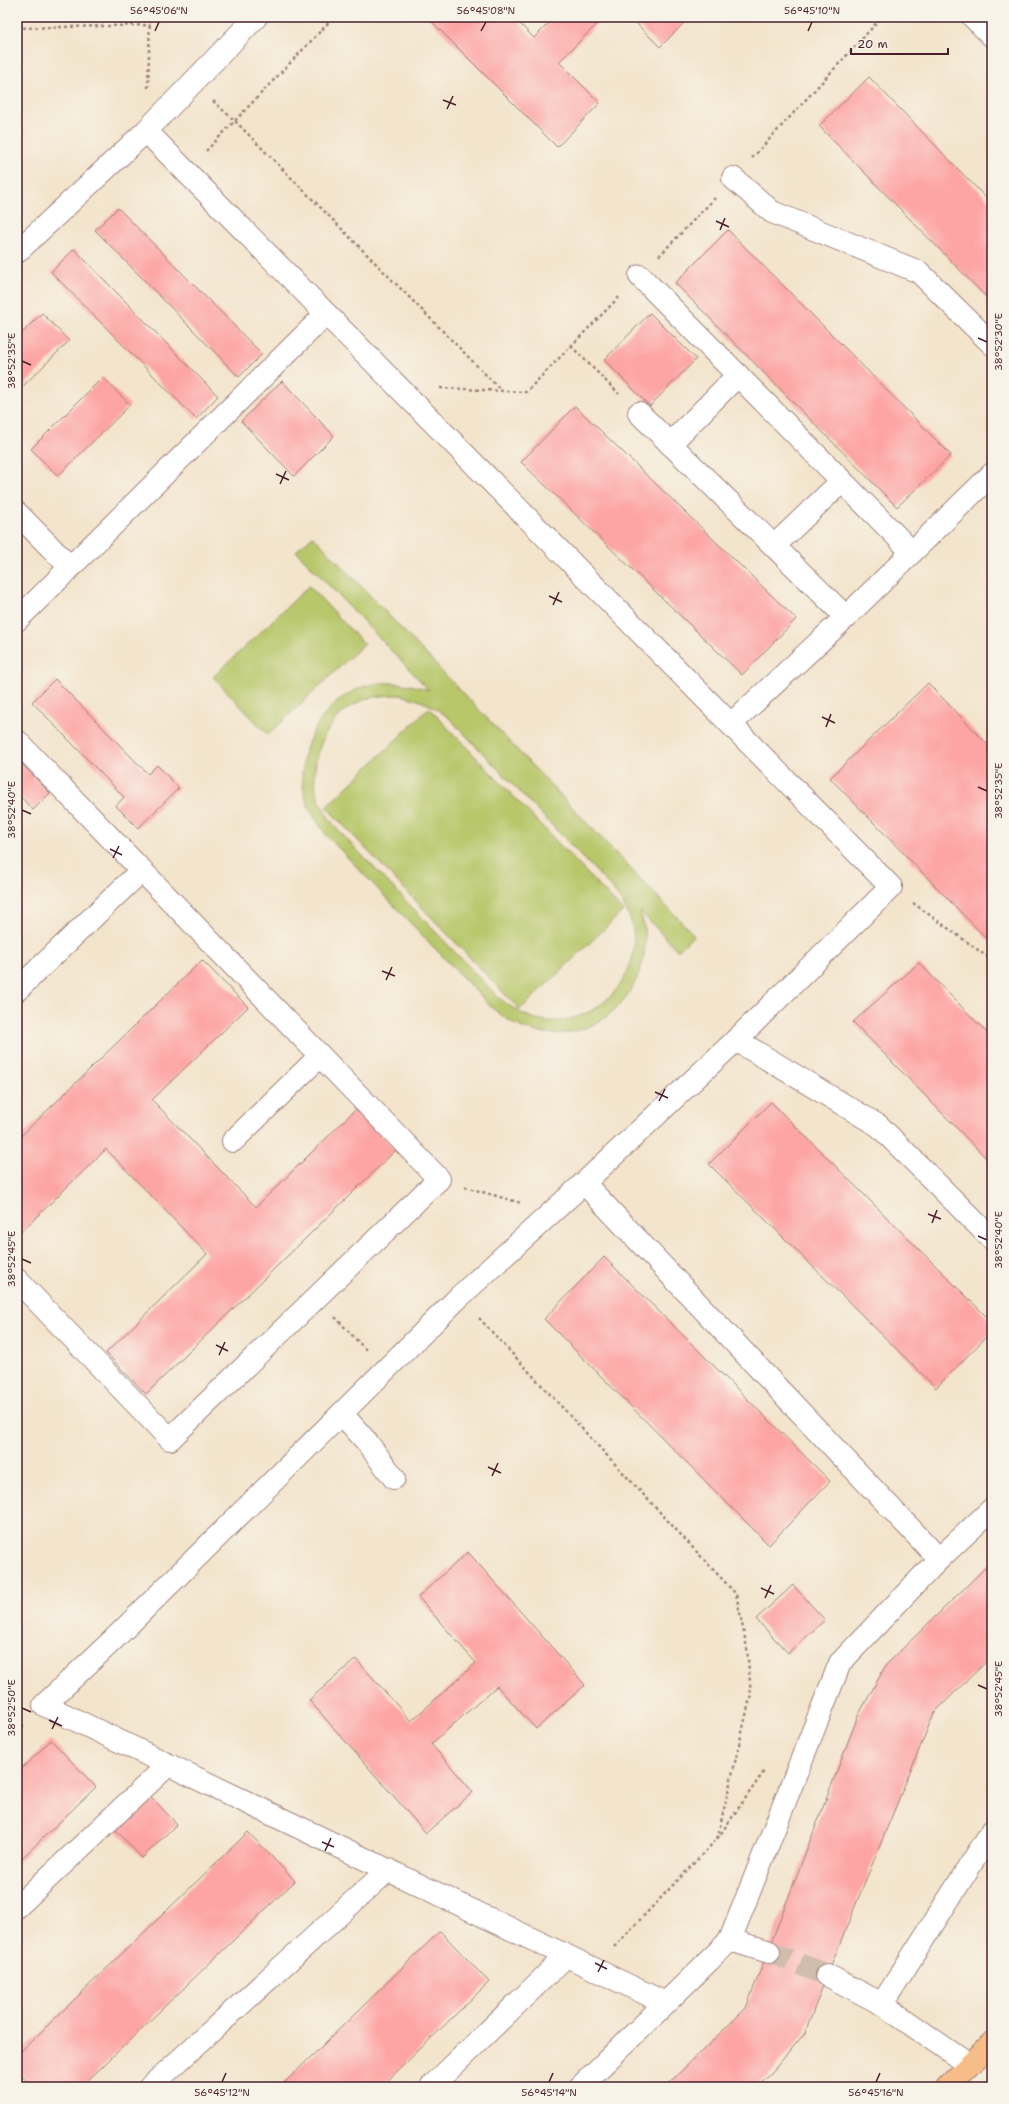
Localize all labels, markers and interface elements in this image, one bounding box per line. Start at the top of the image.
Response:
text: 56°45'06"N [130,4,188,17]
text: 56°45'08"N [457,4,515,17]
text: 56°45'10"N [784,4,840,17]
scale bar [851,30,948,56]
text: 20 m [857,36,888,52]
text: 38°52'30"E [992,313,1005,371]
text: 38°52'35"E [5,333,18,389]
text: 38°52'35"E [992,763,1005,819]
text: 38°52'40"E [5,781,18,839]
text: 38°52'40"E [992,1211,1005,1269]
text: 38°52'45"E [5,1231,18,1287]
text: 38°52'45"E [992,1661,1005,1717]
text: 38°52'50"E [5,1679,18,1737]
text: 56°45'12"N [194,2086,250,2099]
text: 56°45'14"N [521,2086,577,2099]
text: 56°45'16"N [848,2086,904,2099]

